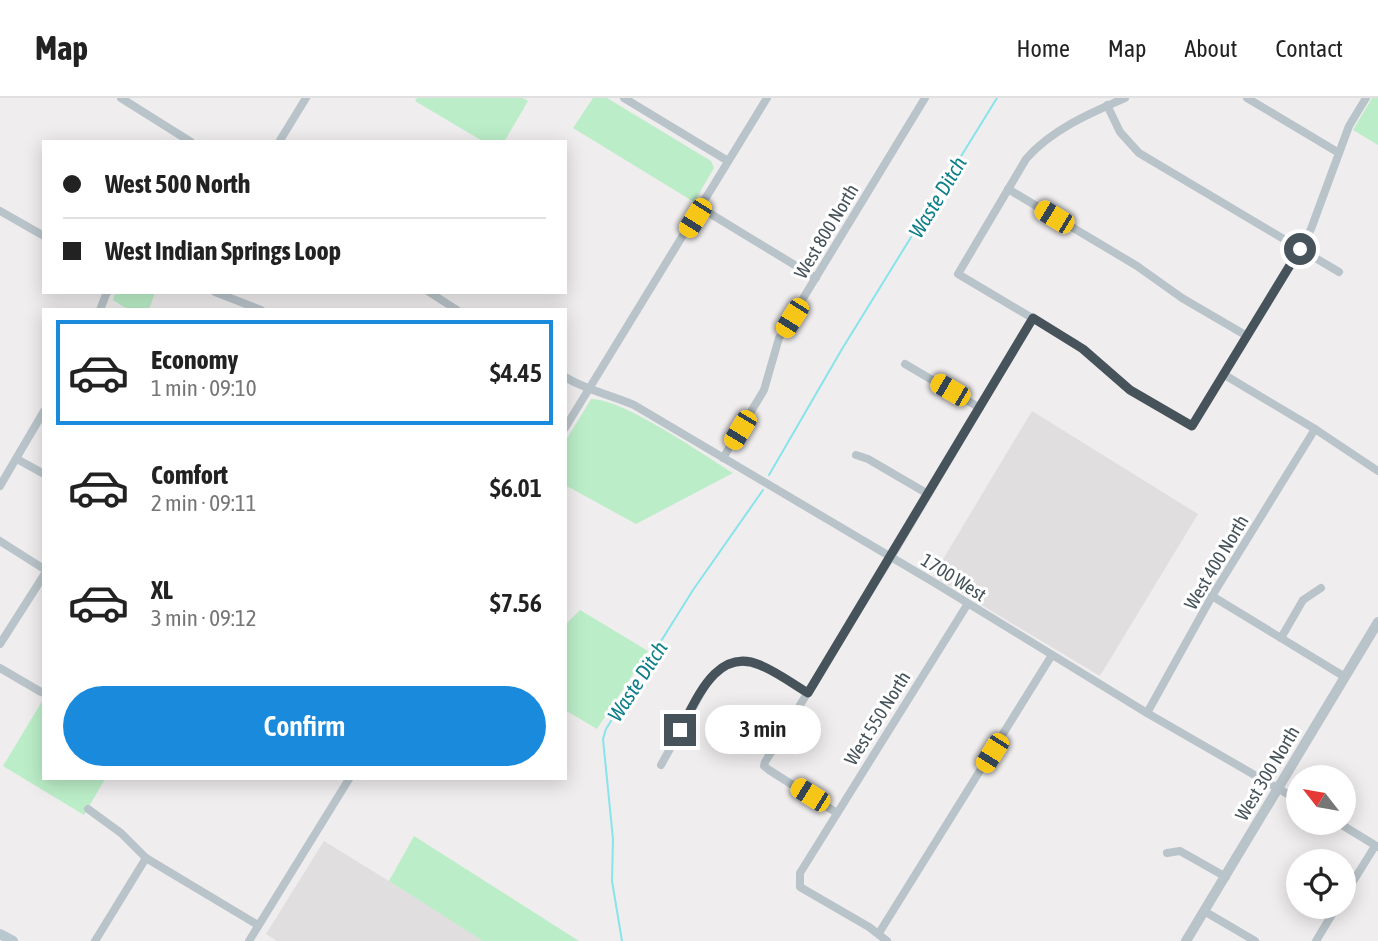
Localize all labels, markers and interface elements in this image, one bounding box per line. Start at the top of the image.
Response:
text: Map [35,29,88,67]
text: Home [1016,35,1070,62]
text: Map [1108,35,1146,62]
text: About [1184,35,1237,62]
text: Contact [1275,35,1343,62]
water label: Waste Ditch [903,152,971,242]
text: West 500 North [105,169,250,199]
street label: West 800 North [789,180,863,282]
car [675,195,716,241]
car [1031,197,1078,237]
route start [1284,233,1316,265]
text: West Indian Springs Loop [105,236,341,266]
car [772,295,813,341]
icon: car [67,341,130,404]
text: Economy [151,345,238,375]
text: $4.45 [490,358,542,388]
car [927,370,974,410]
text: 1 min · 09:10 [151,375,257,401]
car [721,407,760,453]
icon: car [67,456,130,519]
text: Comfort [151,460,228,490]
text: $6.01 [490,473,542,503]
text: 2 min · 09:11 [151,490,257,516]
street label: West 400 North [1179,511,1253,613]
street label: 1700 West [917,549,991,605]
icon: car [67,571,130,634]
text: XL [151,575,173,605]
text: $7.56 [490,588,542,618]
text: 3 min · 09:12 [151,605,257,631]
water label: Waste Ditch [602,637,672,725]
street label: West 550 North [840,667,914,769]
button: Confirm [63,686,546,766]
callout: 3 min [704,706,820,754]
route end [664,714,696,746]
text: 3 min [740,716,786,742]
street label: West 300 North [1230,722,1304,824]
car [972,730,1013,776]
north arrow [1286,765,1356,835]
map controls [1286,765,1356,919]
car [787,775,834,815]
button: locate [1286,849,1356,919]

